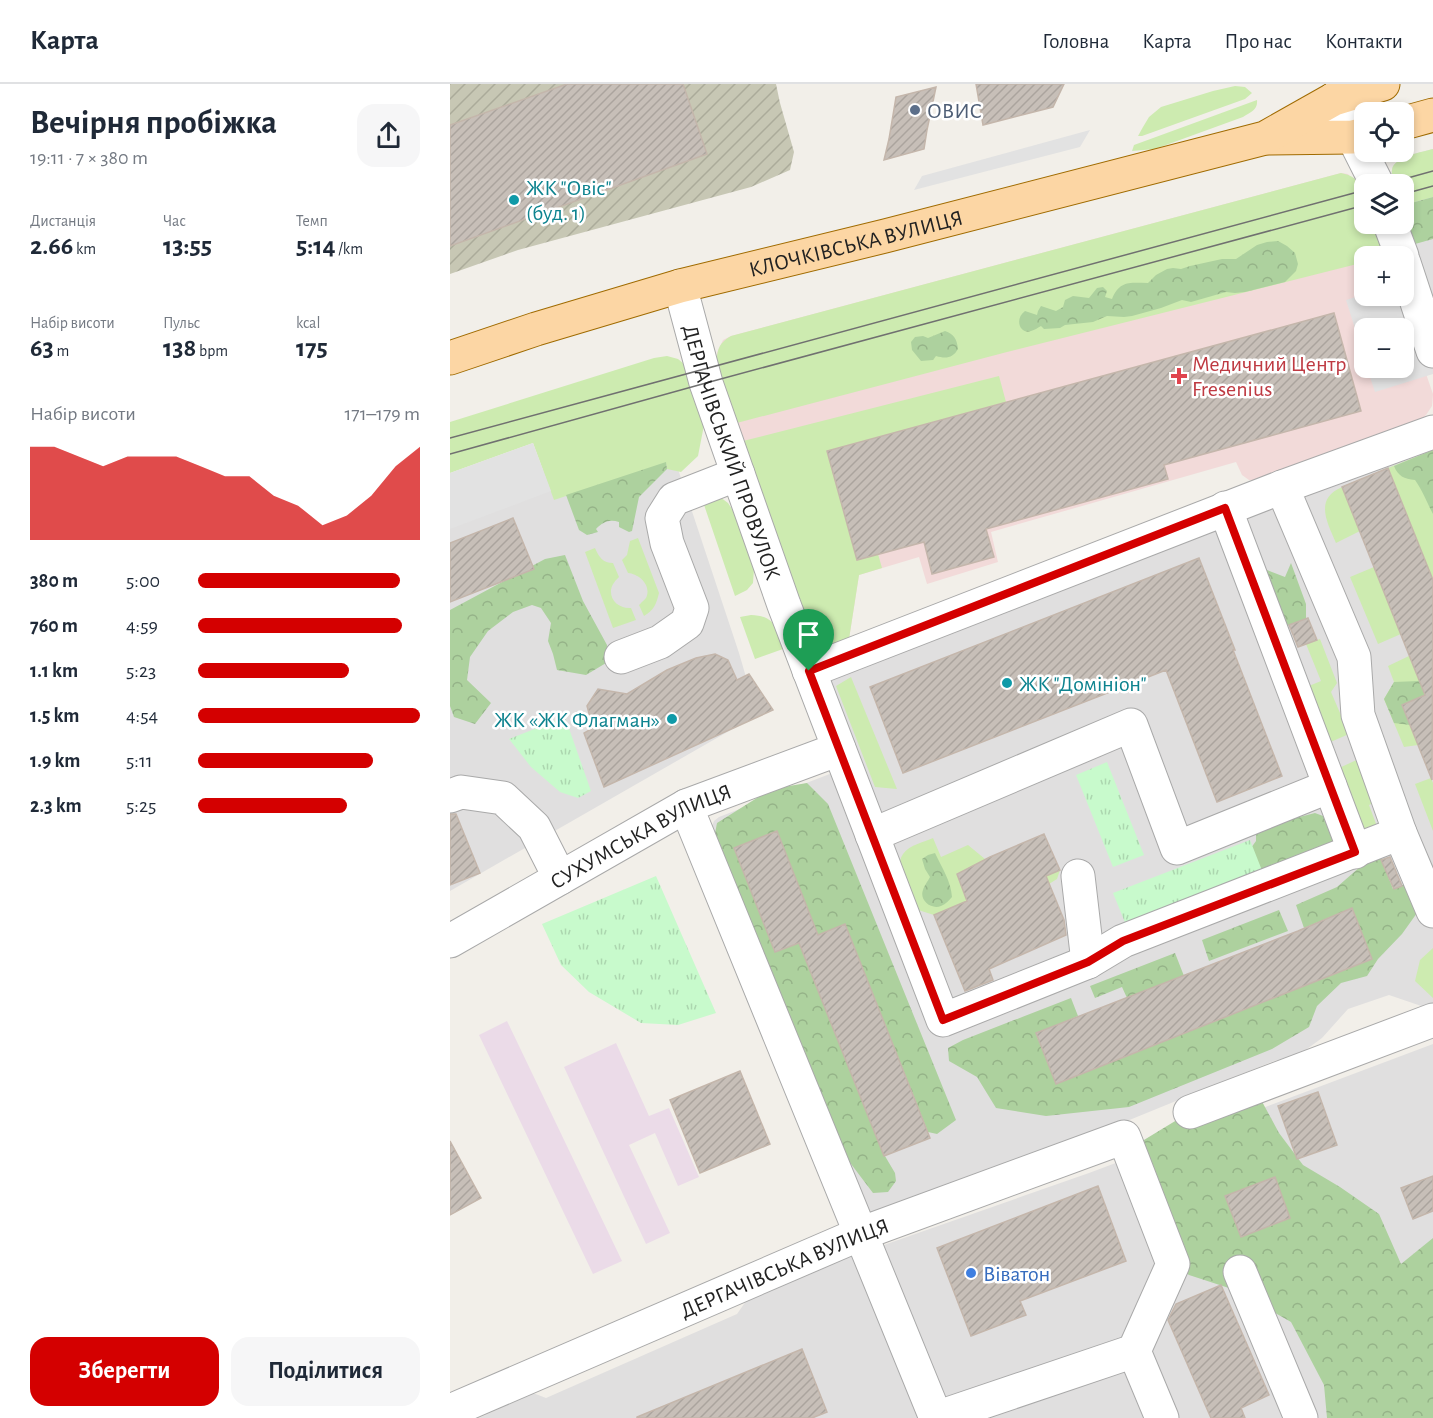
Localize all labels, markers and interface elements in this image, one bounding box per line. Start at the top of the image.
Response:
text: Карта [30,27,99,55]
text: Головна [1042,31,1109,52]
text: Карта [1142,31,1192,52]
text: Про нас [1225,31,1292,52]
text: Контакти [1325,31,1403,52]
place label: ОВИС [927,100,982,122]
map controls [1354,102,1414,378]
button: locate [1354,102,1414,162]
marker: ОВИС [908,103,922,117]
button: share [357,104,420,167]
text: Вечірня пробіжка [30,107,277,140]
text: 19:11 · 7 × 380 m [30,148,148,168]
button: layers [1354,174,1414,234]
place label: ЖК "Овіс" (буд. 1) [526,177,612,224]
marker: ЖК "Овіс" (буд. 1) [507,193,521,207]
street label: КЛОЧКІВСЬКА ВУЛИЦЯ [747,206,965,281]
text: Дистанція [30,213,96,229]
text: Час [163,213,186,229]
text: Темп [296,213,328,229]
text: 2.66 [30,233,73,259]
text: 13:55 [163,233,212,259]
text: 5:14 [296,233,336,259]
text: km [73,241,96,257]
text: /km [336,241,363,257]
button: + [1354,246,1414,306]
text: Набір висоти [30,315,115,331]
text: Пульс [163,315,200,331]
text: kcal [296,315,320,331]
button: − [1354,318,1414,378]
street label: ДЕРГАЧІВСЬКИЙ ПРОВУЛОК [679,322,784,583]
text: 63 [30,335,54,361]
text: 138 [163,335,196,361]
text: 175 [296,335,328,361]
text: m [54,343,69,359]
text: bpm [196,343,228,359]
place label: Медичний Центр Fresenius [1192,353,1347,400]
marker: Медичний Центр Fresenius [1170,367,1188,385]
text: Набір висоти [30,404,136,424]
text: 171–179 m [344,404,420,424]
text: 380 m [30,571,78,591]
text: 5:00 [126,571,160,591]
pin [783,609,834,671]
text: 760 m [30,616,78,636]
text: 4:59 [126,616,158,636]
icon: arrive [792,618,825,651]
text: 1.1 km [30,661,78,681]
text: 5:23 [126,661,156,681]
place label: ЖК "Домініон" [1019,673,1147,695]
marker: ЖК "Домініон" [1000,676,1014,690]
text: 1.5 km [30,706,79,726]
text: 4:54 [126,706,158,726]
place label: ЖК «ЖК Флагман» [494,709,660,731]
marker: ЖК «ЖК Флагман» [665,712,679,726]
text: 1.9 km [30,751,81,771]
text: 5:11 [126,751,153,771]
street label: СУХУМСЬКА ВУЛИЦЯ [547,780,734,893]
text: 2.3 km [30,796,82,816]
text: 5:25 [126,796,156,816]
street label: ДЕРГАЧІВСЬКА ВУЛИЦЯ [677,1214,892,1322]
place label: Віватон [983,1263,1050,1285]
marker: Віватон [964,1266,978,1280]
button: Зберегти [30,1337,219,1406]
button: Поділитися [231,1337,420,1406]

